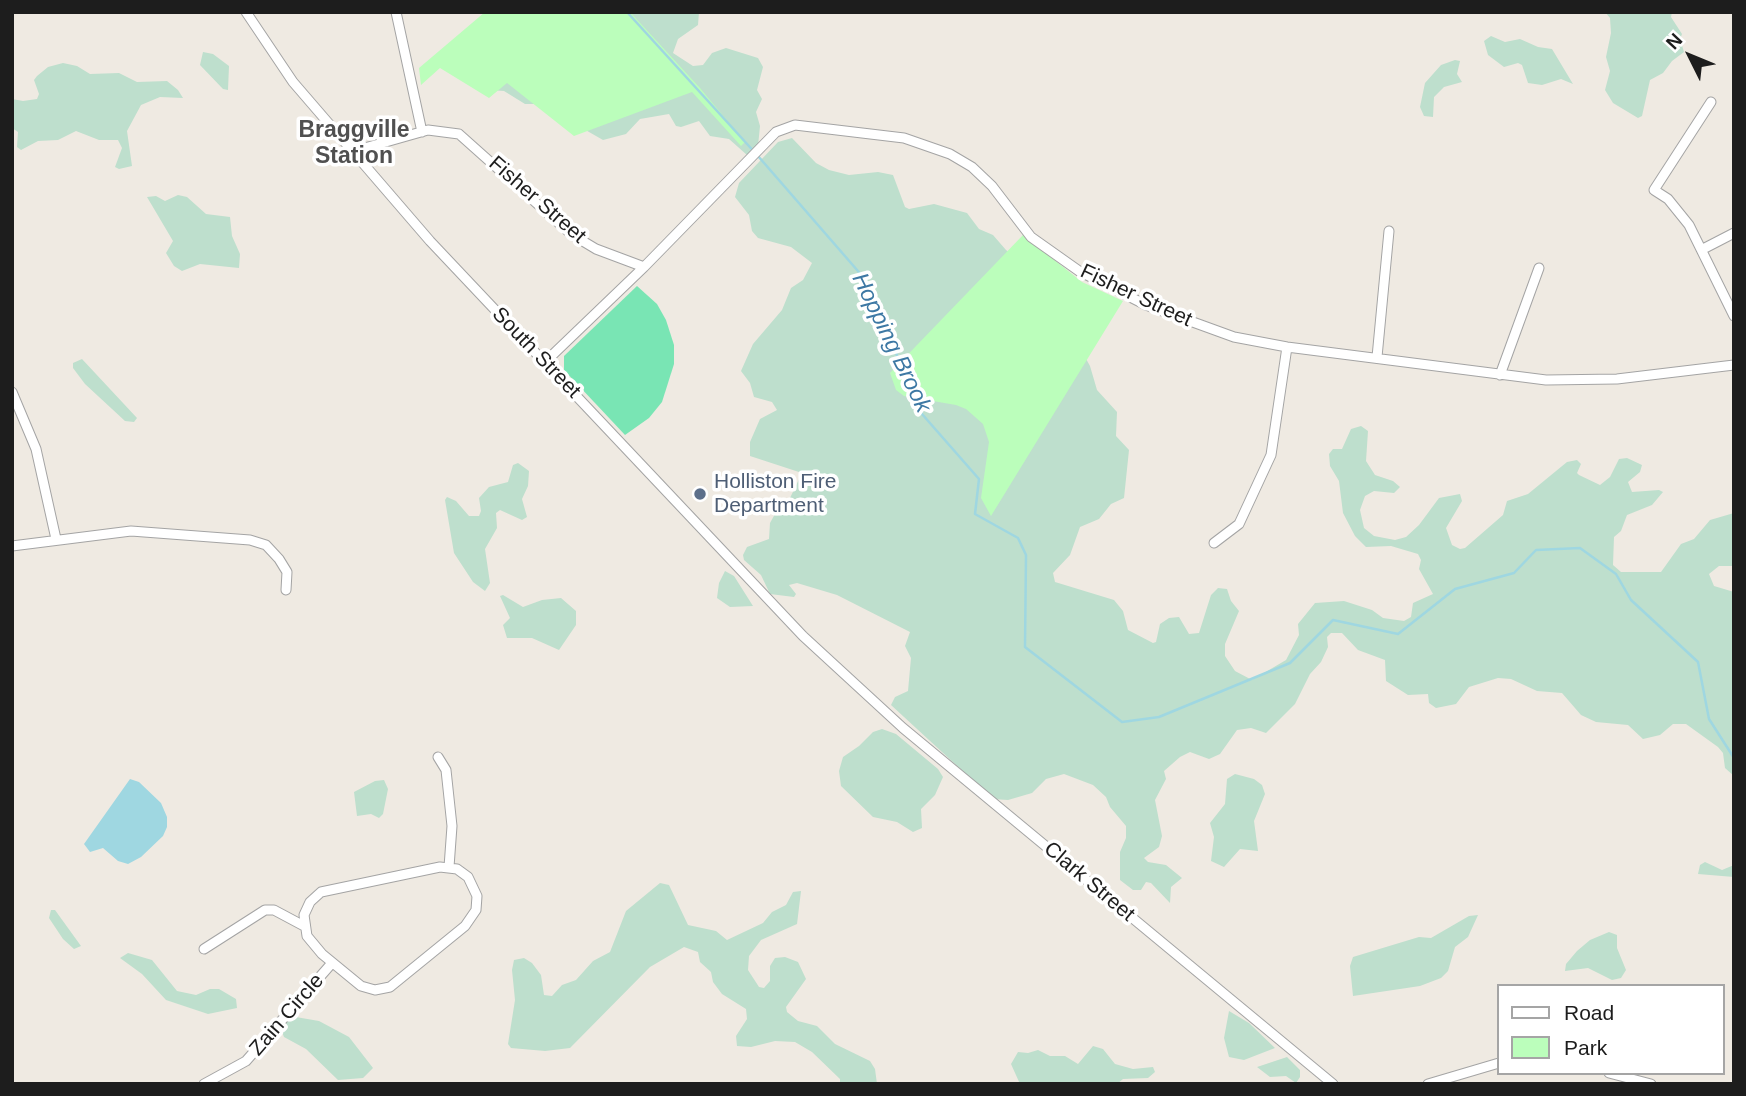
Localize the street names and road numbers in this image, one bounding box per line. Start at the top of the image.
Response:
street label: Fisher Street [483,151,591,249]
street label: Fisher Street [1076,259,1196,333]
street label: South Street [486,302,586,404]
street label: Clark Street [1038,837,1140,927]
street label: Zain Circle [245,969,329,1061]

